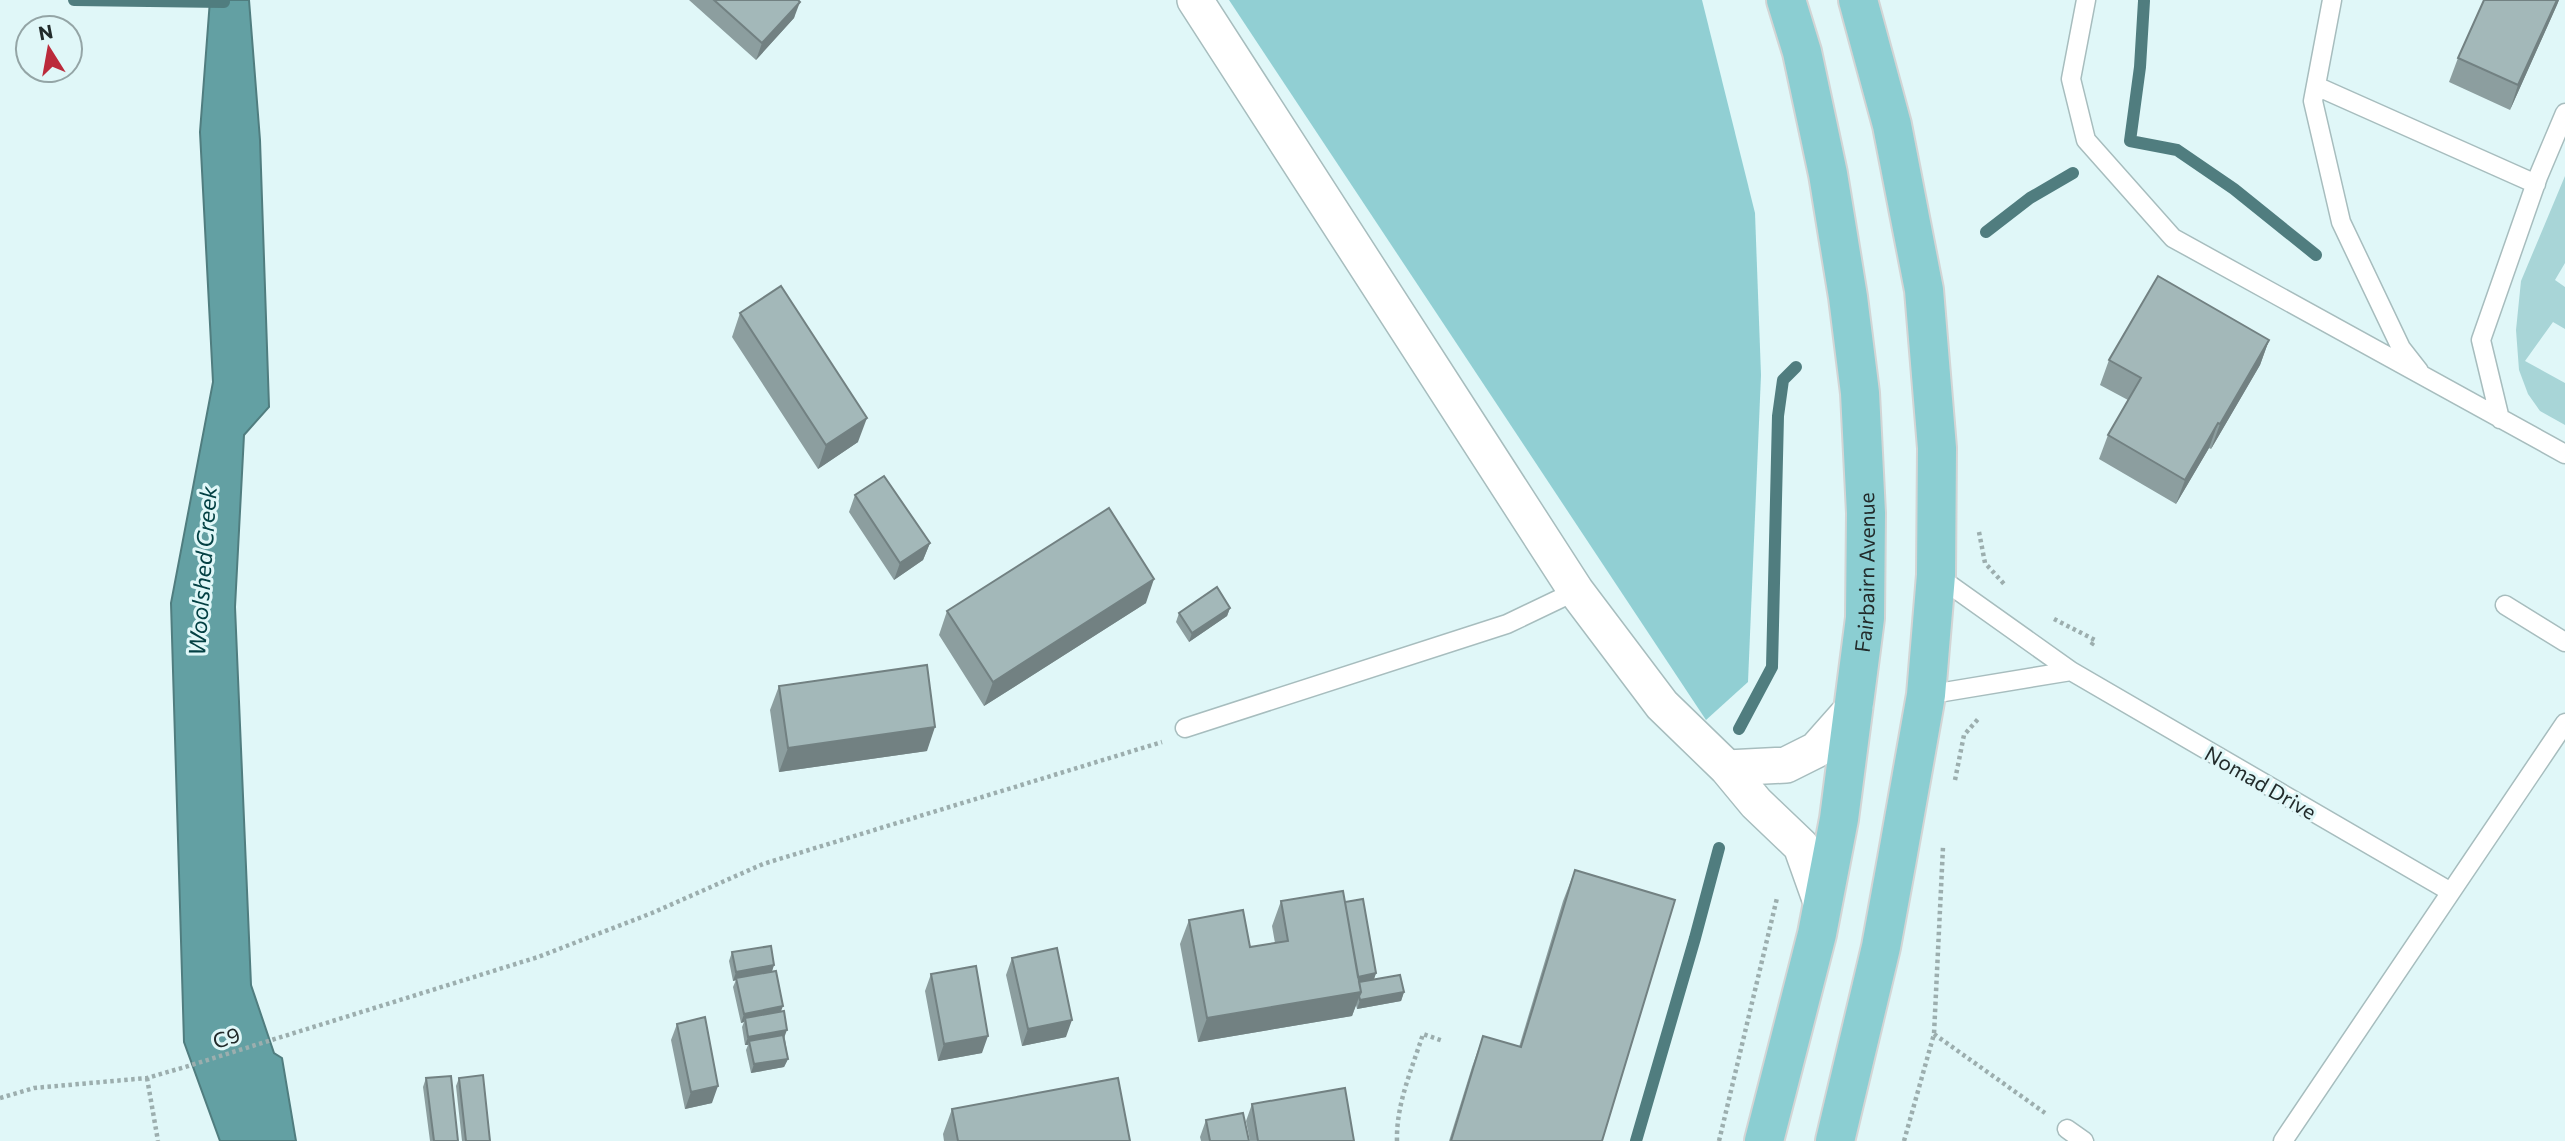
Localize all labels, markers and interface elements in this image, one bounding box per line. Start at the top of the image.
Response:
north arrow [14,14,84,84]
text: N [36,19,55,44]
water label: Woolshed Creek [182,485,222,657]
street label: Fairbairn Avenue [1848,492,1879,654]
street label: Nomad Drive [2201,740,2321,824]
street label: C9 [209,1021,243,1053]

